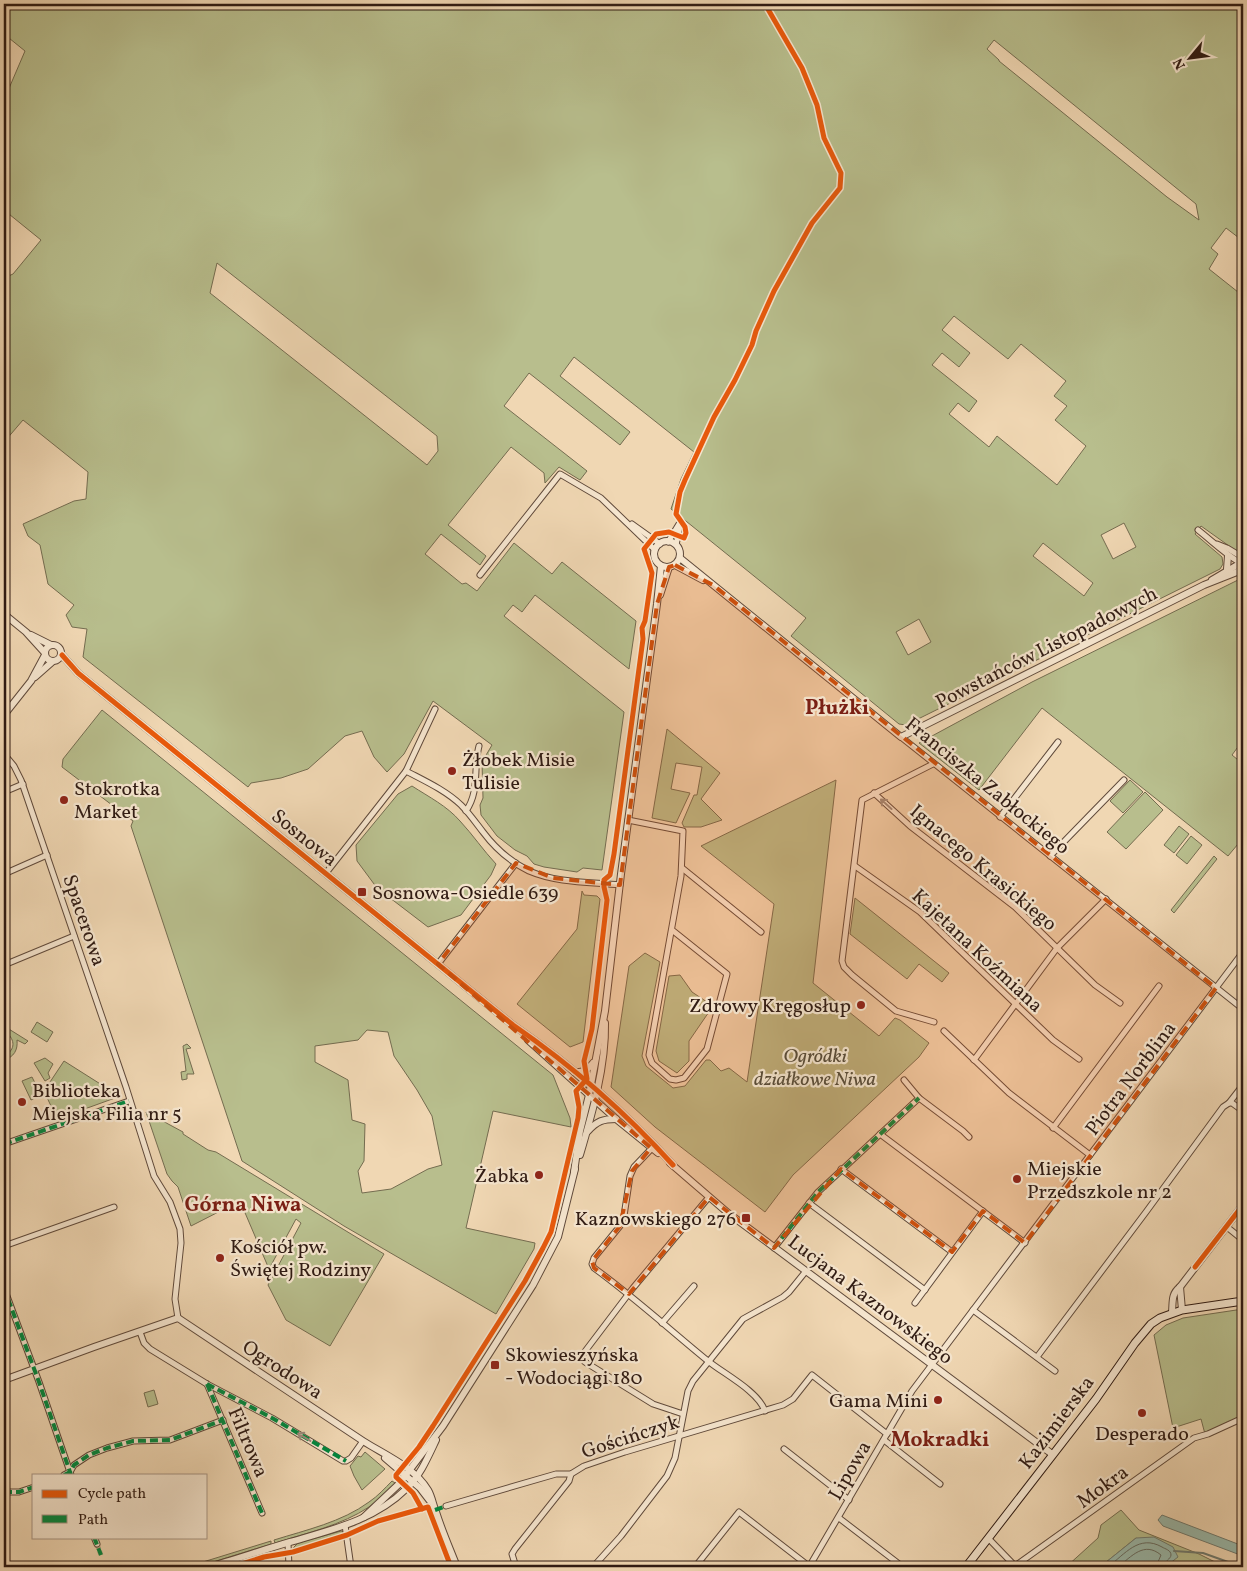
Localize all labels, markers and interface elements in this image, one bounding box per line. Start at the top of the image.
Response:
north arrow [1164,32,1214,82]
text: N [1169,55,1191,73]
street label: Powstańców Listopadowych [931,580,1163,717]
district label: Płużki [805,694,869,723]
street label: Franciszka Zabłockiego [898,711,1075,862]
place label: Żłobek Misie Tulisie [462,747,575,798]
marker: Żłobek Misie Tulisie [446,765,458,777]
place label: Stokrotka Market [74,776,160,827]
marker: Stokrotka Market [58,794,70,806]
one-way arrow [880,798,893,810]
street label: Ignacego Krasickiego [903,798,1062,939]
street label: Sosnowa [265,803,343,874]
street label: Spacerowa [54,871,112,970]
place label: Sosnowa-Osiedle 639 [372,880,558,908]
street label: Kajetana Koźmiana [905,883,1049,1020]
marker: Sosnowa-Osiedle 639 [356,886,368,898]
place label: Zdrowy Kręgosłup [689,993,851,1021]
marker: Zdrowy Kręgosłup [855,999,867,1011]
street label: Piotra Norblina [1079,1016,1184,1142]
park label: Ogródki działkowe Niwa [754,1043,876,1094]
place label: Biblioteka Miejska Filia nr 5 [32,1078,182,1129]
marker: Biblioteka Miejska Filia nr 5 [16,1096,28,1108]
place label: Miejskie Przedszkole nr 2 [1027,1156,1172,1207]
place label: Żabka [475,1163,529,1191]
marker: Żabka [533,1169,545,1181]
marker: Miejskie Przedszkole nr 2 [1011,1173,1023,1185]
district label: Górna Niwa [185,1191,301,1220]
place label: Kaznowskiego 276 [575,1206,736,1234]
marker: Kaznowskiego 276 [740,1212,752,1224]
street label: Lucjana Kaznowskiego [781,1229,958,1372]
place label: Kościół pw. Świętej Rodziny [230,1234,371,1285]
marker: Kościół pw. Świętej Rodziny [214,1252,226,1264]
street label: Ogrodowa [236,1334,328,1407]
place label: Skowieszyńska - Wodociągi 180 [505,1342,643,1393]
marker: Skowieszyńska - Wodociągi 180 [489,1359,501,1371]
street label: Kazimierska [1013,1371,1102,1476]
place label: Gama Mini [829,1388,928,1416]
marker: Gama Mini [932,1394,944,1406]
street label: Filtrowa [220,1403,274,1482]
marker: Desperado [1136,1407,1148,1419]
street label: Gościńczyk [578,1409,683,1467]
place label: Desperado [1095,1421,1189,1449]
district label: Mokradki [891,1426,989,1455]
one-way arrow [297,1432,311,1442]
street label: Lipowa [822,1436,879,1506]
street label: Mokra [1072,1459,1135,1516]
legend [32,1474,208,1538]
text: Cycle path [78,1484,146,1505]
text: Path [78,1510,108,1531]

